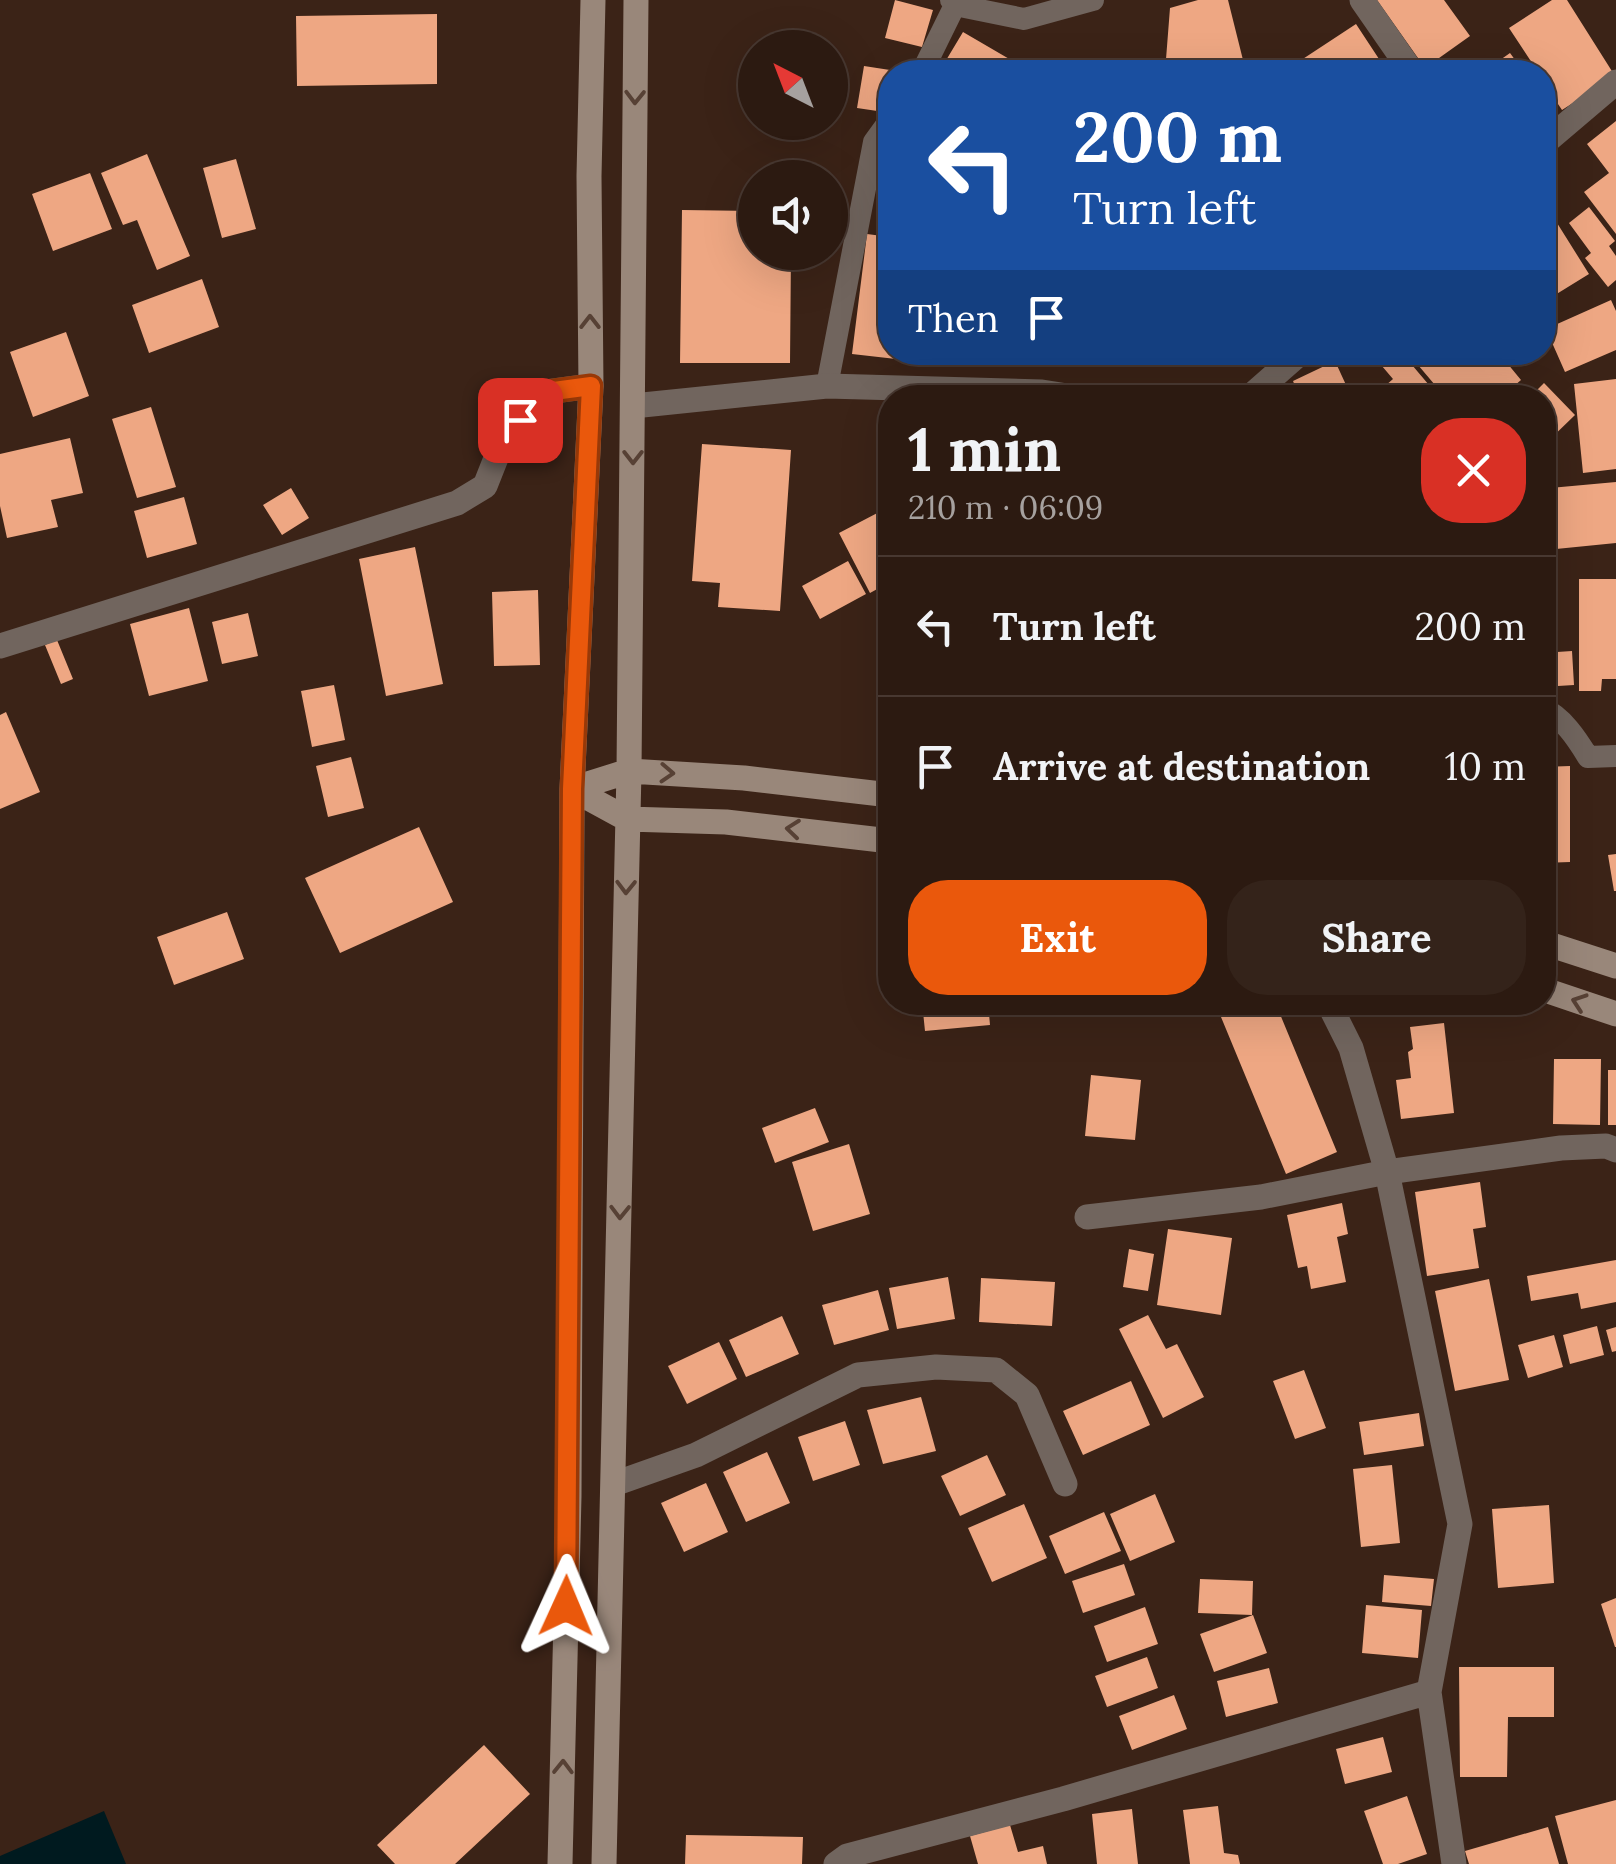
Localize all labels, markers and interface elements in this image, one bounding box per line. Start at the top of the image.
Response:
north arrow [738,30,848,140]
map controls [738,30,848,270]
one-way arrow [624,90,645,106]
text: 200 m [1073,92,1282,181]
icon: left [908,100,1038,230]
button: sound [738,160,848,270]
text: Turn left [1073,179,1256,236]
icon: arrive [1019,290,1074,345]
text: Then [908,294,999,342]
one-way arrow [580,314,601,330]
pin [478,378,563,463]
icon: arrive [493,393,548,448]
text: 1 min [908,411,1061,487]
button: close [1421,418,1526,523]
one-way arrow [622,450,644,466]
text: 210 m · 06:09 [908,487,1103,528]
icon: left [908,599,963,654]
text: Turn left [993,602,1156,650]
text: 200 m [1414,602,1526,650]
icon: arrive [908,739,963,794]
text: Arrive at destination [993,742,1370,790]
text: 10 m [1445,742,1526,790]
one-way arrow [659,762,675,783]
one-way arrow [785,819,801,840]
one-way arrow [615,880,636,896]
button: Exit [908,880,1207,995]
button: Share [1227,880,1526,995]
one-way arrow [1572,993,1589,1013]
one-way arrow [609,1205,630,1221]
position arrow [514,1554,618,1658]
one-way arrow [552,1758,573,1774]

